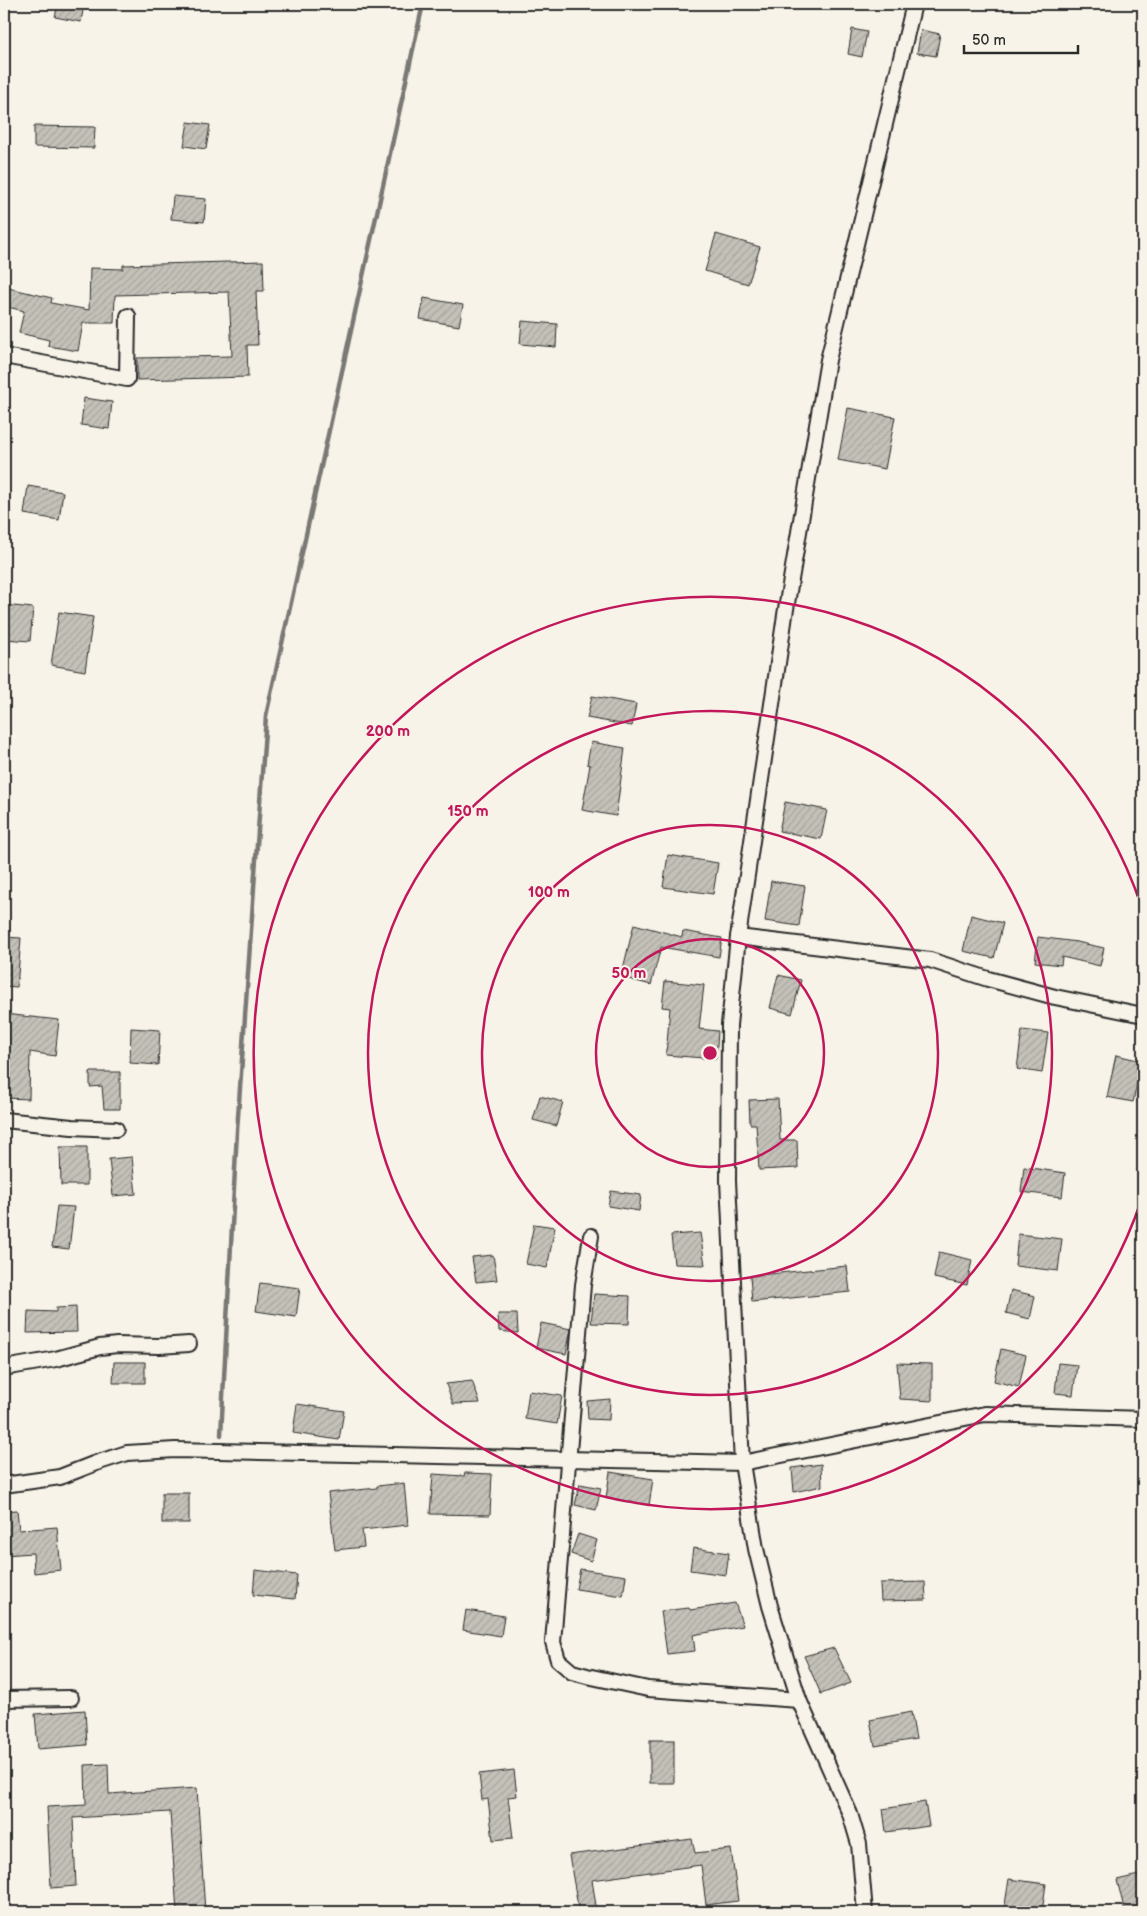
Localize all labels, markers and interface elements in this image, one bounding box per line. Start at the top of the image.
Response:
scale bar [964,22,1078,54]
text: 50 m [972,31,1006,50]
text: 200 m [366,722,410,741]
text: 150 m [447,802,489,821]
text: 100 m [528,883,570,902]
text: 50 m [612,964,647,983]
centre of rings [701,1044,719,1062]

